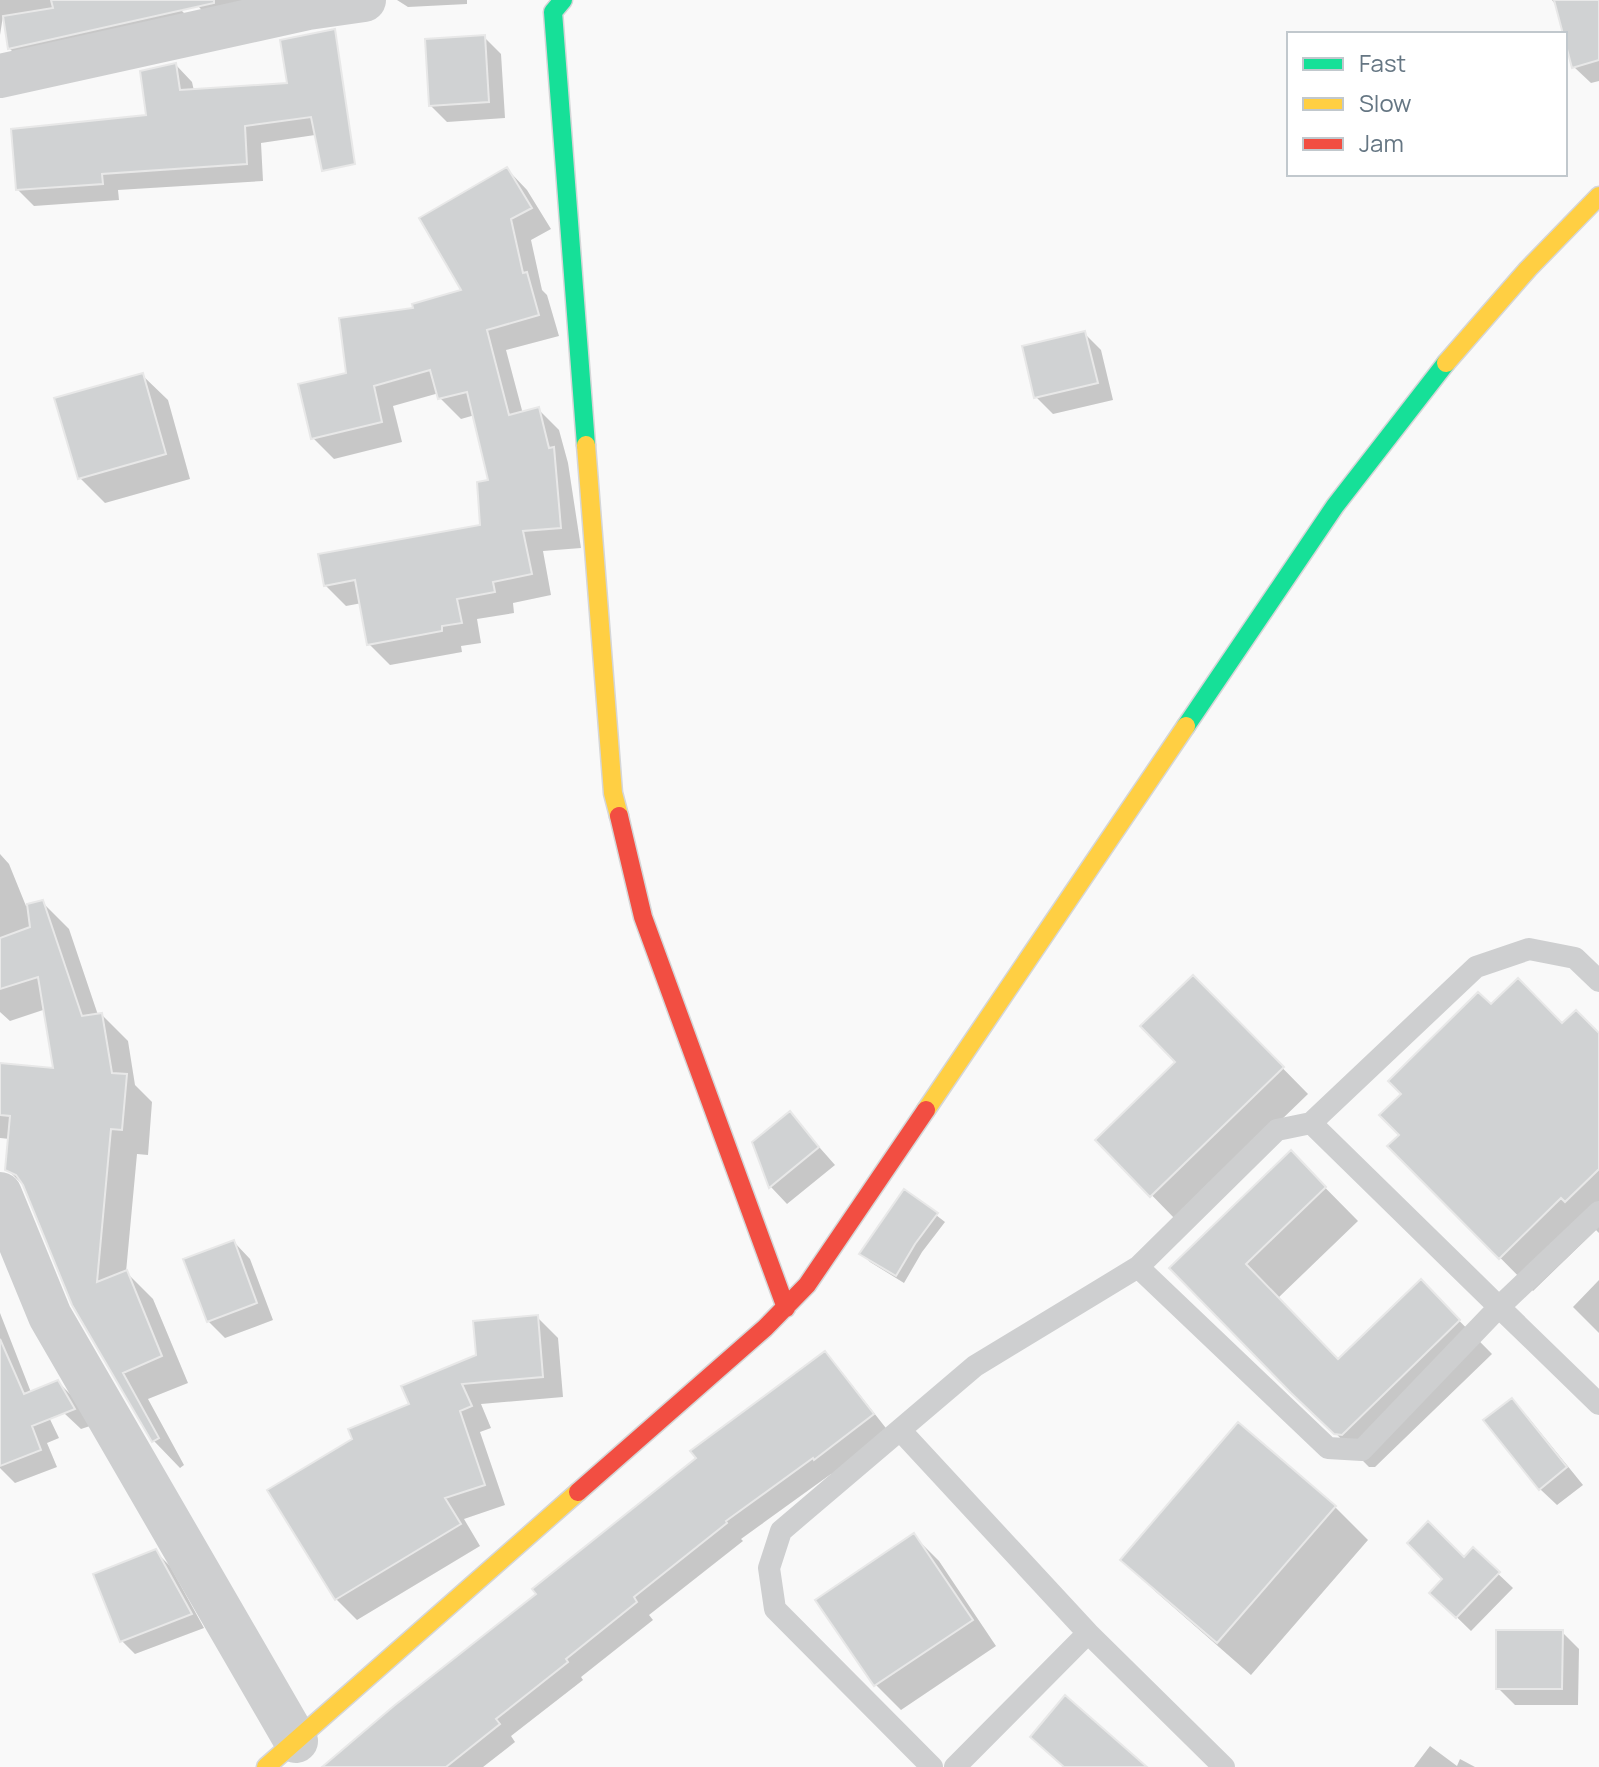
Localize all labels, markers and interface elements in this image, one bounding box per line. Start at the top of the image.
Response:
legend [1287,32,1567,176]
text: Fast [1359,46,1406,79]
text: Slow [1359,86,1412,119]
text: Jam [1359,126,1404,159]

